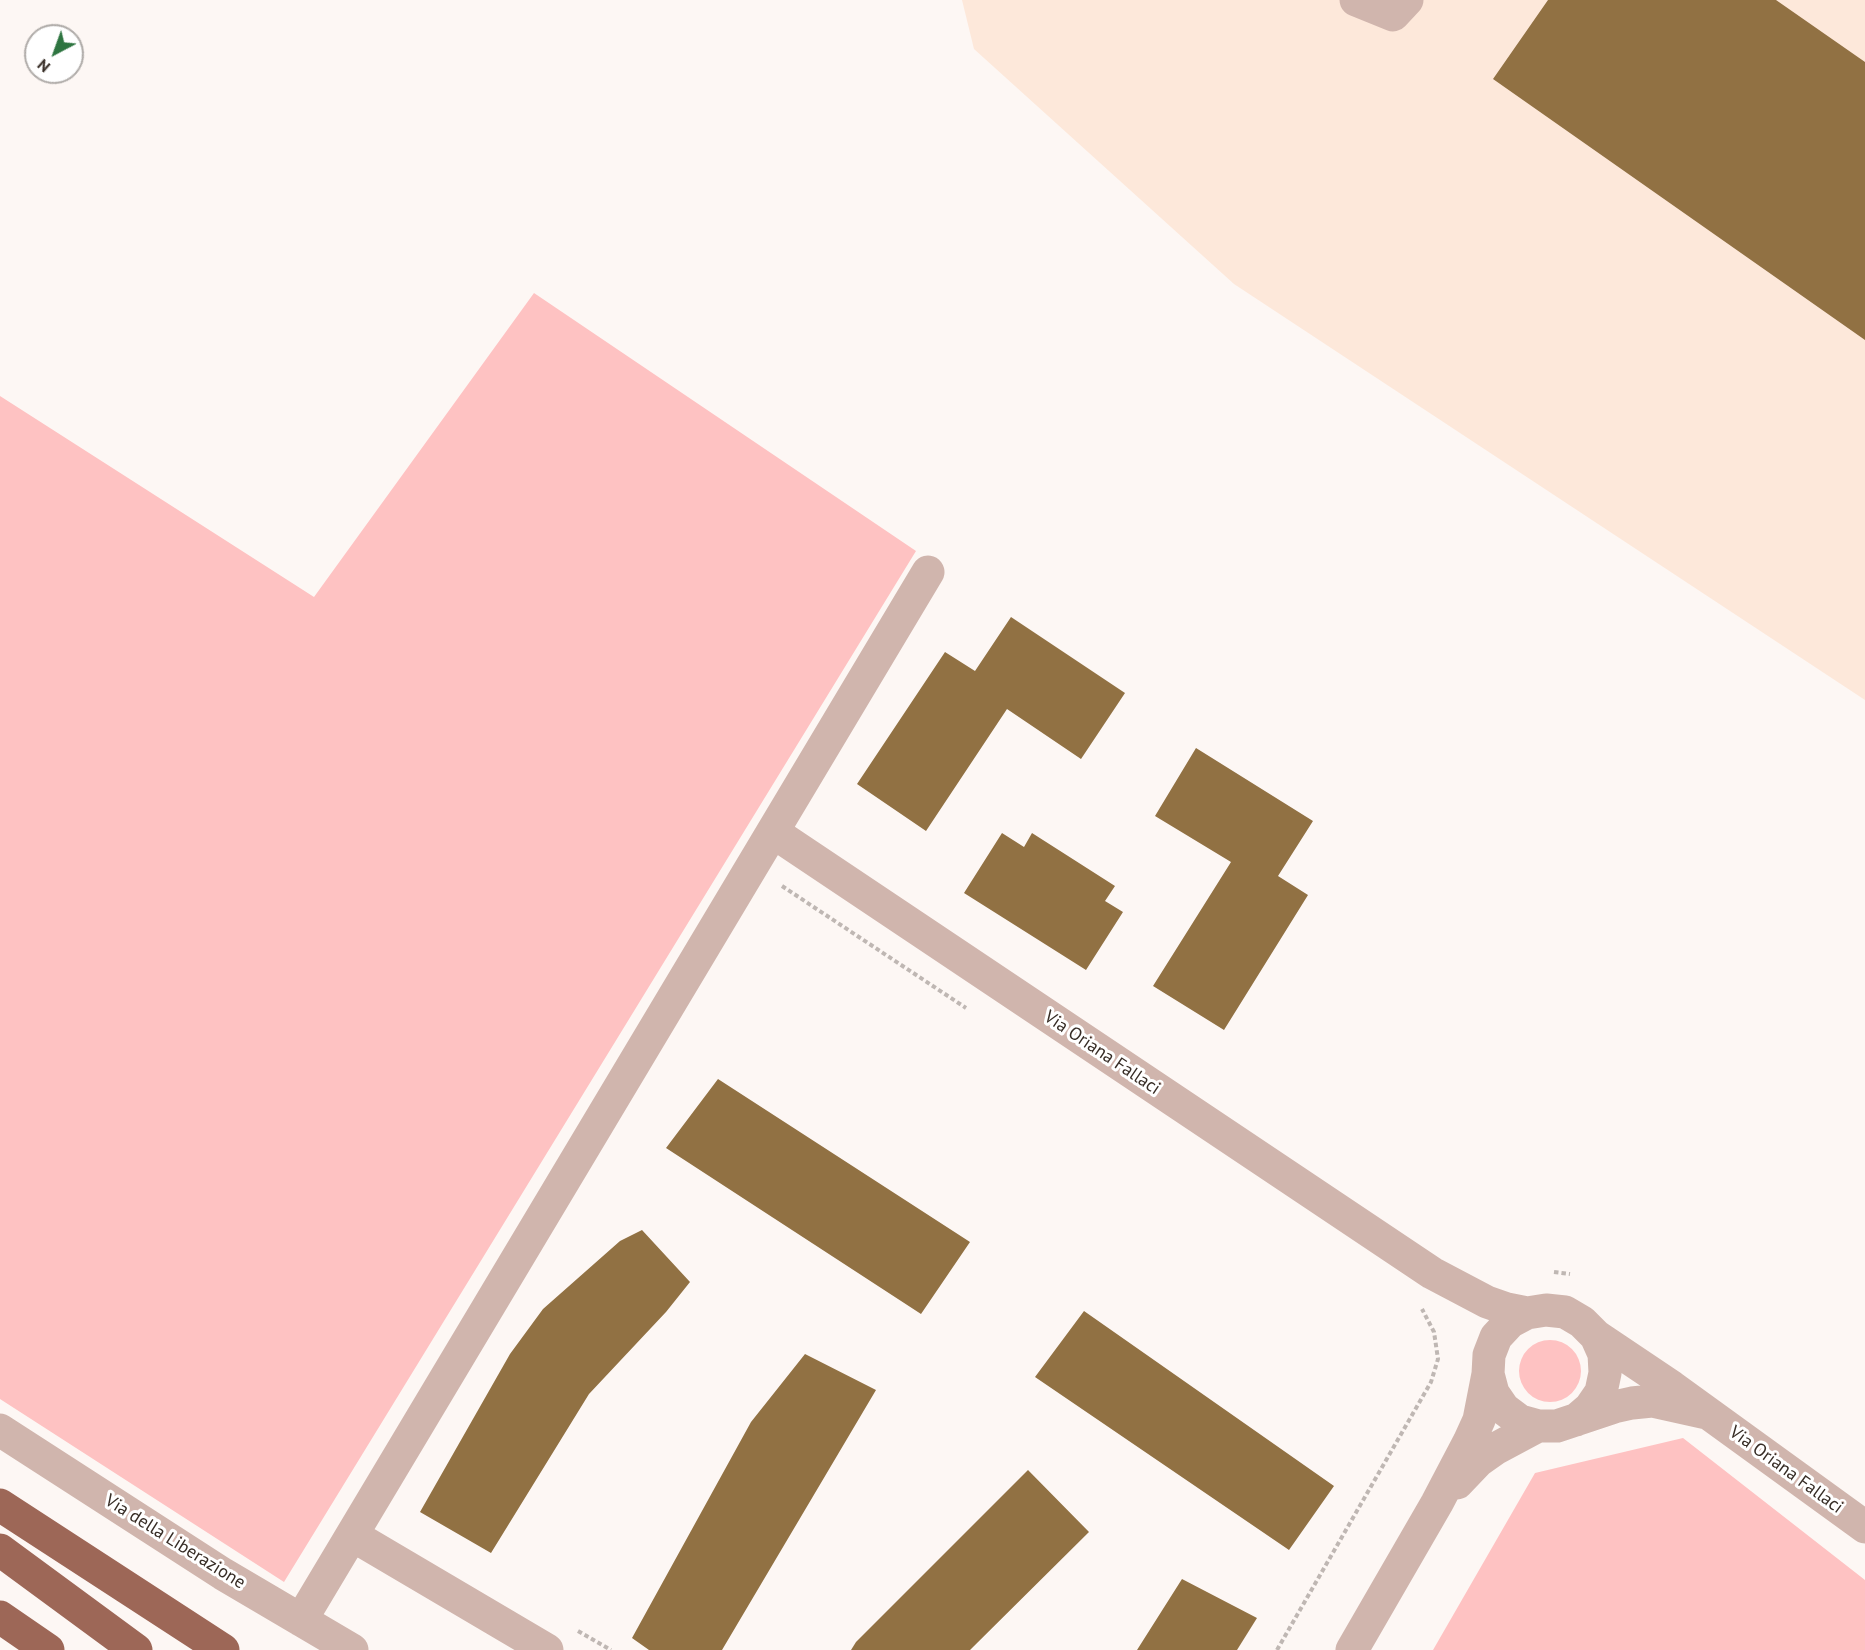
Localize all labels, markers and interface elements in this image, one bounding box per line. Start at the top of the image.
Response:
north arrow [24,24,84,84]
text: N [33,55,54,77]
street label: Via Oriana Fallaci [1040,1006,1164,1100]
street label: Via Oriana Fallaci [1725,1422,1847,1518]
street label: Via della Liberazione [101,1490,249,1594]

